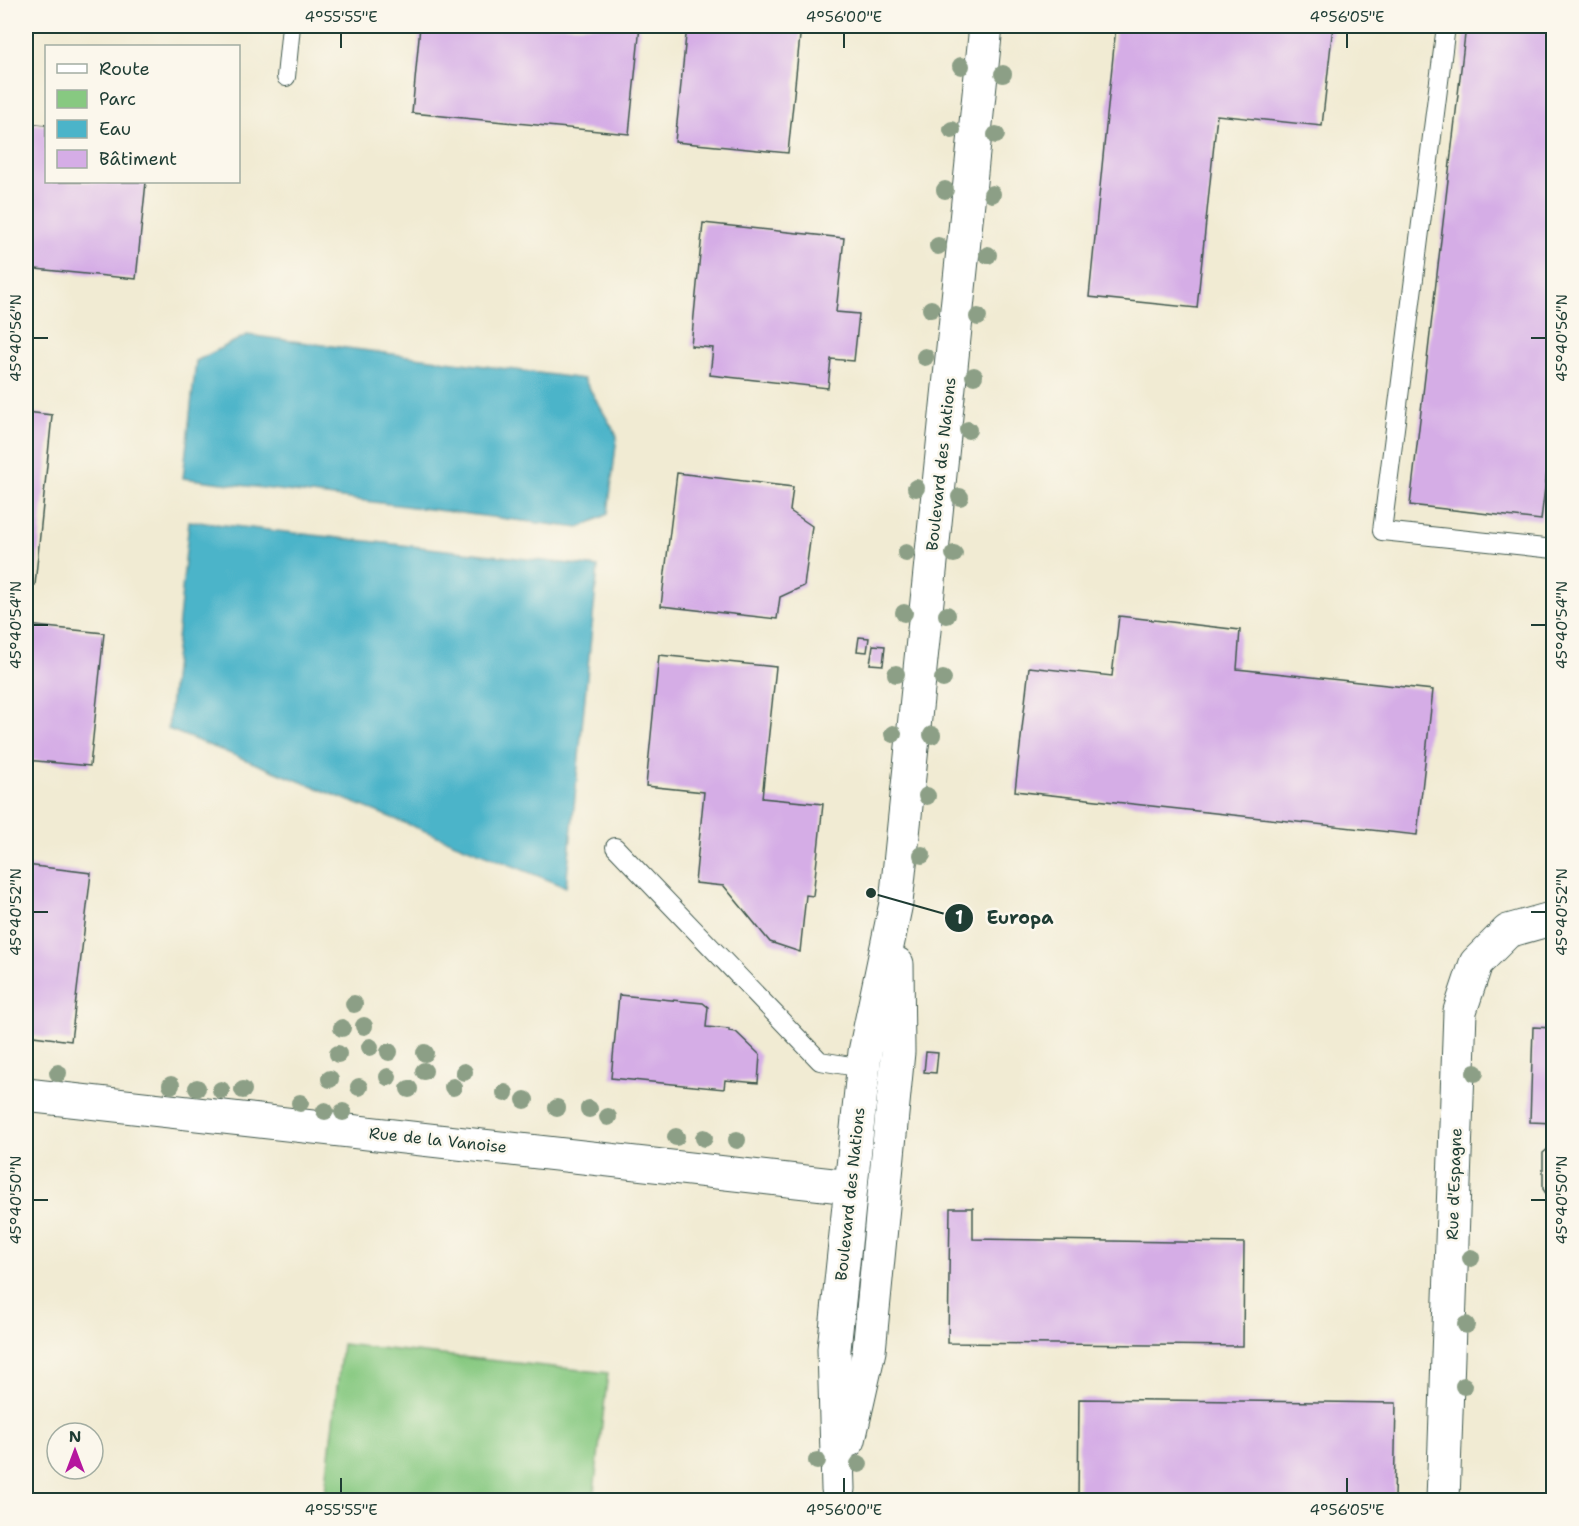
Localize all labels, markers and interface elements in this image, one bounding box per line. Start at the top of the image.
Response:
text: 4°55'55"E [304,7,378,27]
text: 4°56'00"E [806,7,882,27]
text: 4°56'05"E [1310,7,1384,27]
legend [45,45,240,183]
text: Route [99,57,150,81]
text: Parc [99,87,136,111]
text: Eau [99,117,131,141]
text: Bâtiment [99,147,177,171]
text: 45°40'56"N [6,294,26,382]
text: 45°40'56"N [1552,294,1572,382]
street label: Boulevard des Nations [921,376,961,552]
text: 45°40'54"N [6,581,26,669]
text: 45°40'54"N [1552,581,1572,669]
text: 45°40'52"N [6,868,26,956]
text: 45°40'52"N [1552,868,1572,956]
callout: Europa [944,900,1065,936]
text: 1 [955,906,963,930]
text: Europa [987,906,1054,930]
street label: Boulevard des Nations [830,1106,870,1282]
street label: Rue de la Vanoise [368,1122,508,1158]
street label: Rue d'Espagne [1442,1127,1466,1241]
text: 45°40'50"N [6,1156,26,1244]
text: 45°40'50"N [1552,1156,1572,1244]
north arrow [45,1421,105,1481]
text: N [69,1426,81,1447]
text: 4°55'55"E [304,1500,378,1520]
text: 4°56'00"E [806,1500,882,1520]
text: 4°56'05"E [1310,1500,1384,1520]

